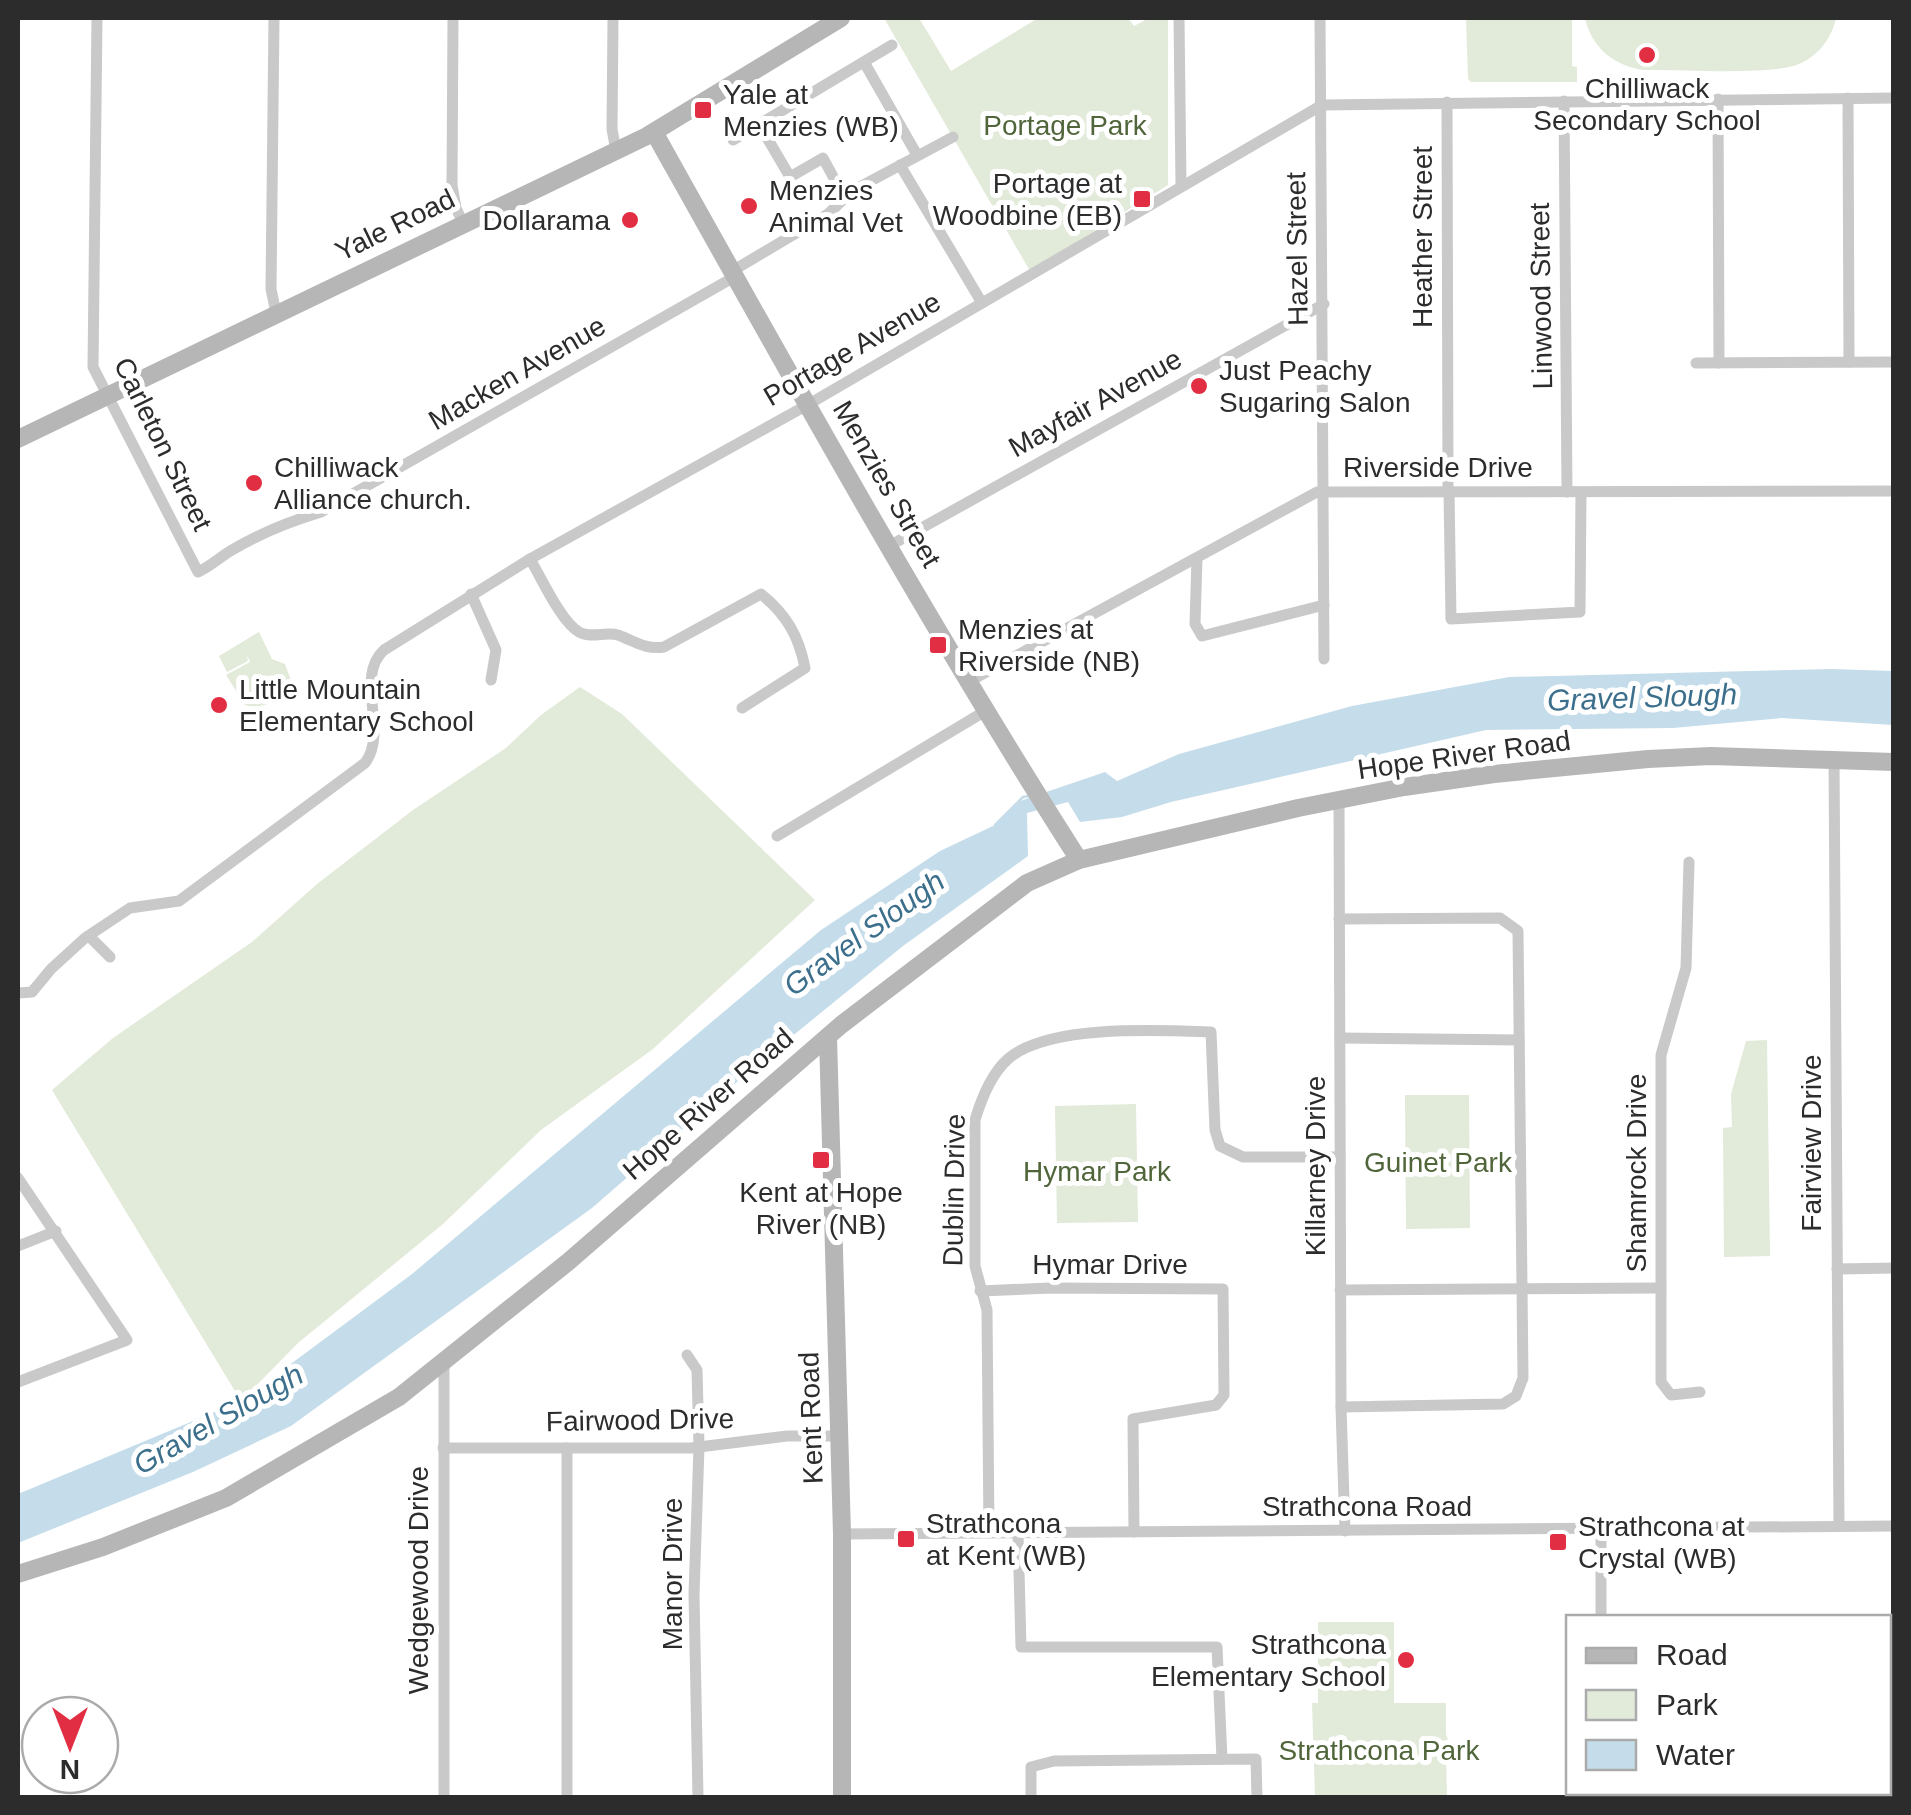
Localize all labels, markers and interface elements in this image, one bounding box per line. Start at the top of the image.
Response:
marker: Chilliwack Secondary School [1636,44,1658,66]
place label: Chilliwack Secondary School [1533,73,1761,136]
place label: Yale at Menzies (WB) [723,79,899,142]
marker: Yale at Menzies (WB) [692,99,714,121]
park label: Portage Park [983,110,1148,141]
street label: Heather Street [1407,146,1438,328]
place label: Portage at Woodbine (EB) [933,168,1122,231]
street label: Hazel Street [1280,171,1314,326]
place label: Menzies Animal Vet [769,175,903,238]
street label: Yale Road [330,183,460,267]
marker: Portage at Woodbine (EB) [1131,188,1153,210]
marker: Menzies Animal Vet [738,195,760,217]
street label: Linwood Street [1524,202,1558,390]
place label: Dollarama [482,205,610,236]
marker: Dollarama [619,209,641,231]
street label: Portage Avenue [758,286,946,412]
street label: Macken Avenue [423,310,611,436]
street label: Mayfair Avenue [1003,343,1187,463]
street label: Carleton Street [108,353,218,536]
place label: Just Peachy Sugaring Salon [1219,355,1410,418]
marker: Just Peachy Sugaring Salon [1188,375,1210,397]
street label: Menzies Street [827,395,947,573]
place label: Chilliwack Alliance church. [274,452,472,515]
street label: Riverside Drive [1343,452,1533,483]
marker: Chilliwack Alliance church. [243,472,265,494]
place label: Menzies at Riverside (NB) [958,614,1140,677]
marker: Menzies at Riverside (NB) [927,634,949,656]
place label: Little Mountain Elementary School [239,674,474,737]
water label: Gravel Slough [1546,677,1738,717]
marker: Little Mountain Elementary School [208,694,230,716]
street label: Hope River Road [1355,725,1573,785]
water label: Gravel Slough [777,864,951,1002]
street label: Hope River Road [617,1022,799,1186]
street label: Fairview Drive [1796,1054,1827,1232]
street label: Shamrock Drive [1621,1073,1652,1273]
street label: Killarney Drive [1300,1076,1331,1256]
street label: Dublin Drive [937,1113,971,1267]
park label: Guinet Park [1364,1147,1513,1178]
marker: Kent at Hope River (NB) [810,1149,832,1171]
park label: Hymar Park [1023,1156,1172,1187]
place label: Kent at Hope River (NB) [739,1177,903,1240]
street label: Hymar Drive [1032,1249,1188,1280]
street label: Kent Road [793,1351,829,1485]
water label: Gravel Slough [127,1357,309,1481]
street label: Fairwood Drive [546,1403,734,1437]
street label: Wedgewood Drive [403,1466,434,1694]
street label: Strathcona Road [1262,1491,1472,1522]
street label: Manor Drive [657,1498,688,1650]
place label: Strathcona at Kent (WB) [926,1508,1086,1571]
place label: Strathcona at Crystal (WB) [1578,1511,1745,1574]
marker: Strathcona at Kent (WB) [895,1528,917,1550]
marker: Strathcona at Crystal (WB) [1547,1531,1569,1553]
legend [1566,1615,1891,1795]
place label: Strathcona Elementary School [1151,1629,1386,1692]
text: Road [1656,1638,1728,1671]
marker: Strathcona Elementary School [1395,1649,1417,1671]
text: Park [1656,1688,1719,1721]
north arrow [20,1695,120,1795]
park label: Strathcona Park [1279,1735,1480,1766]
text: Water [1656,1738,1735,1771]
text: N [60,1754,80,1785]

